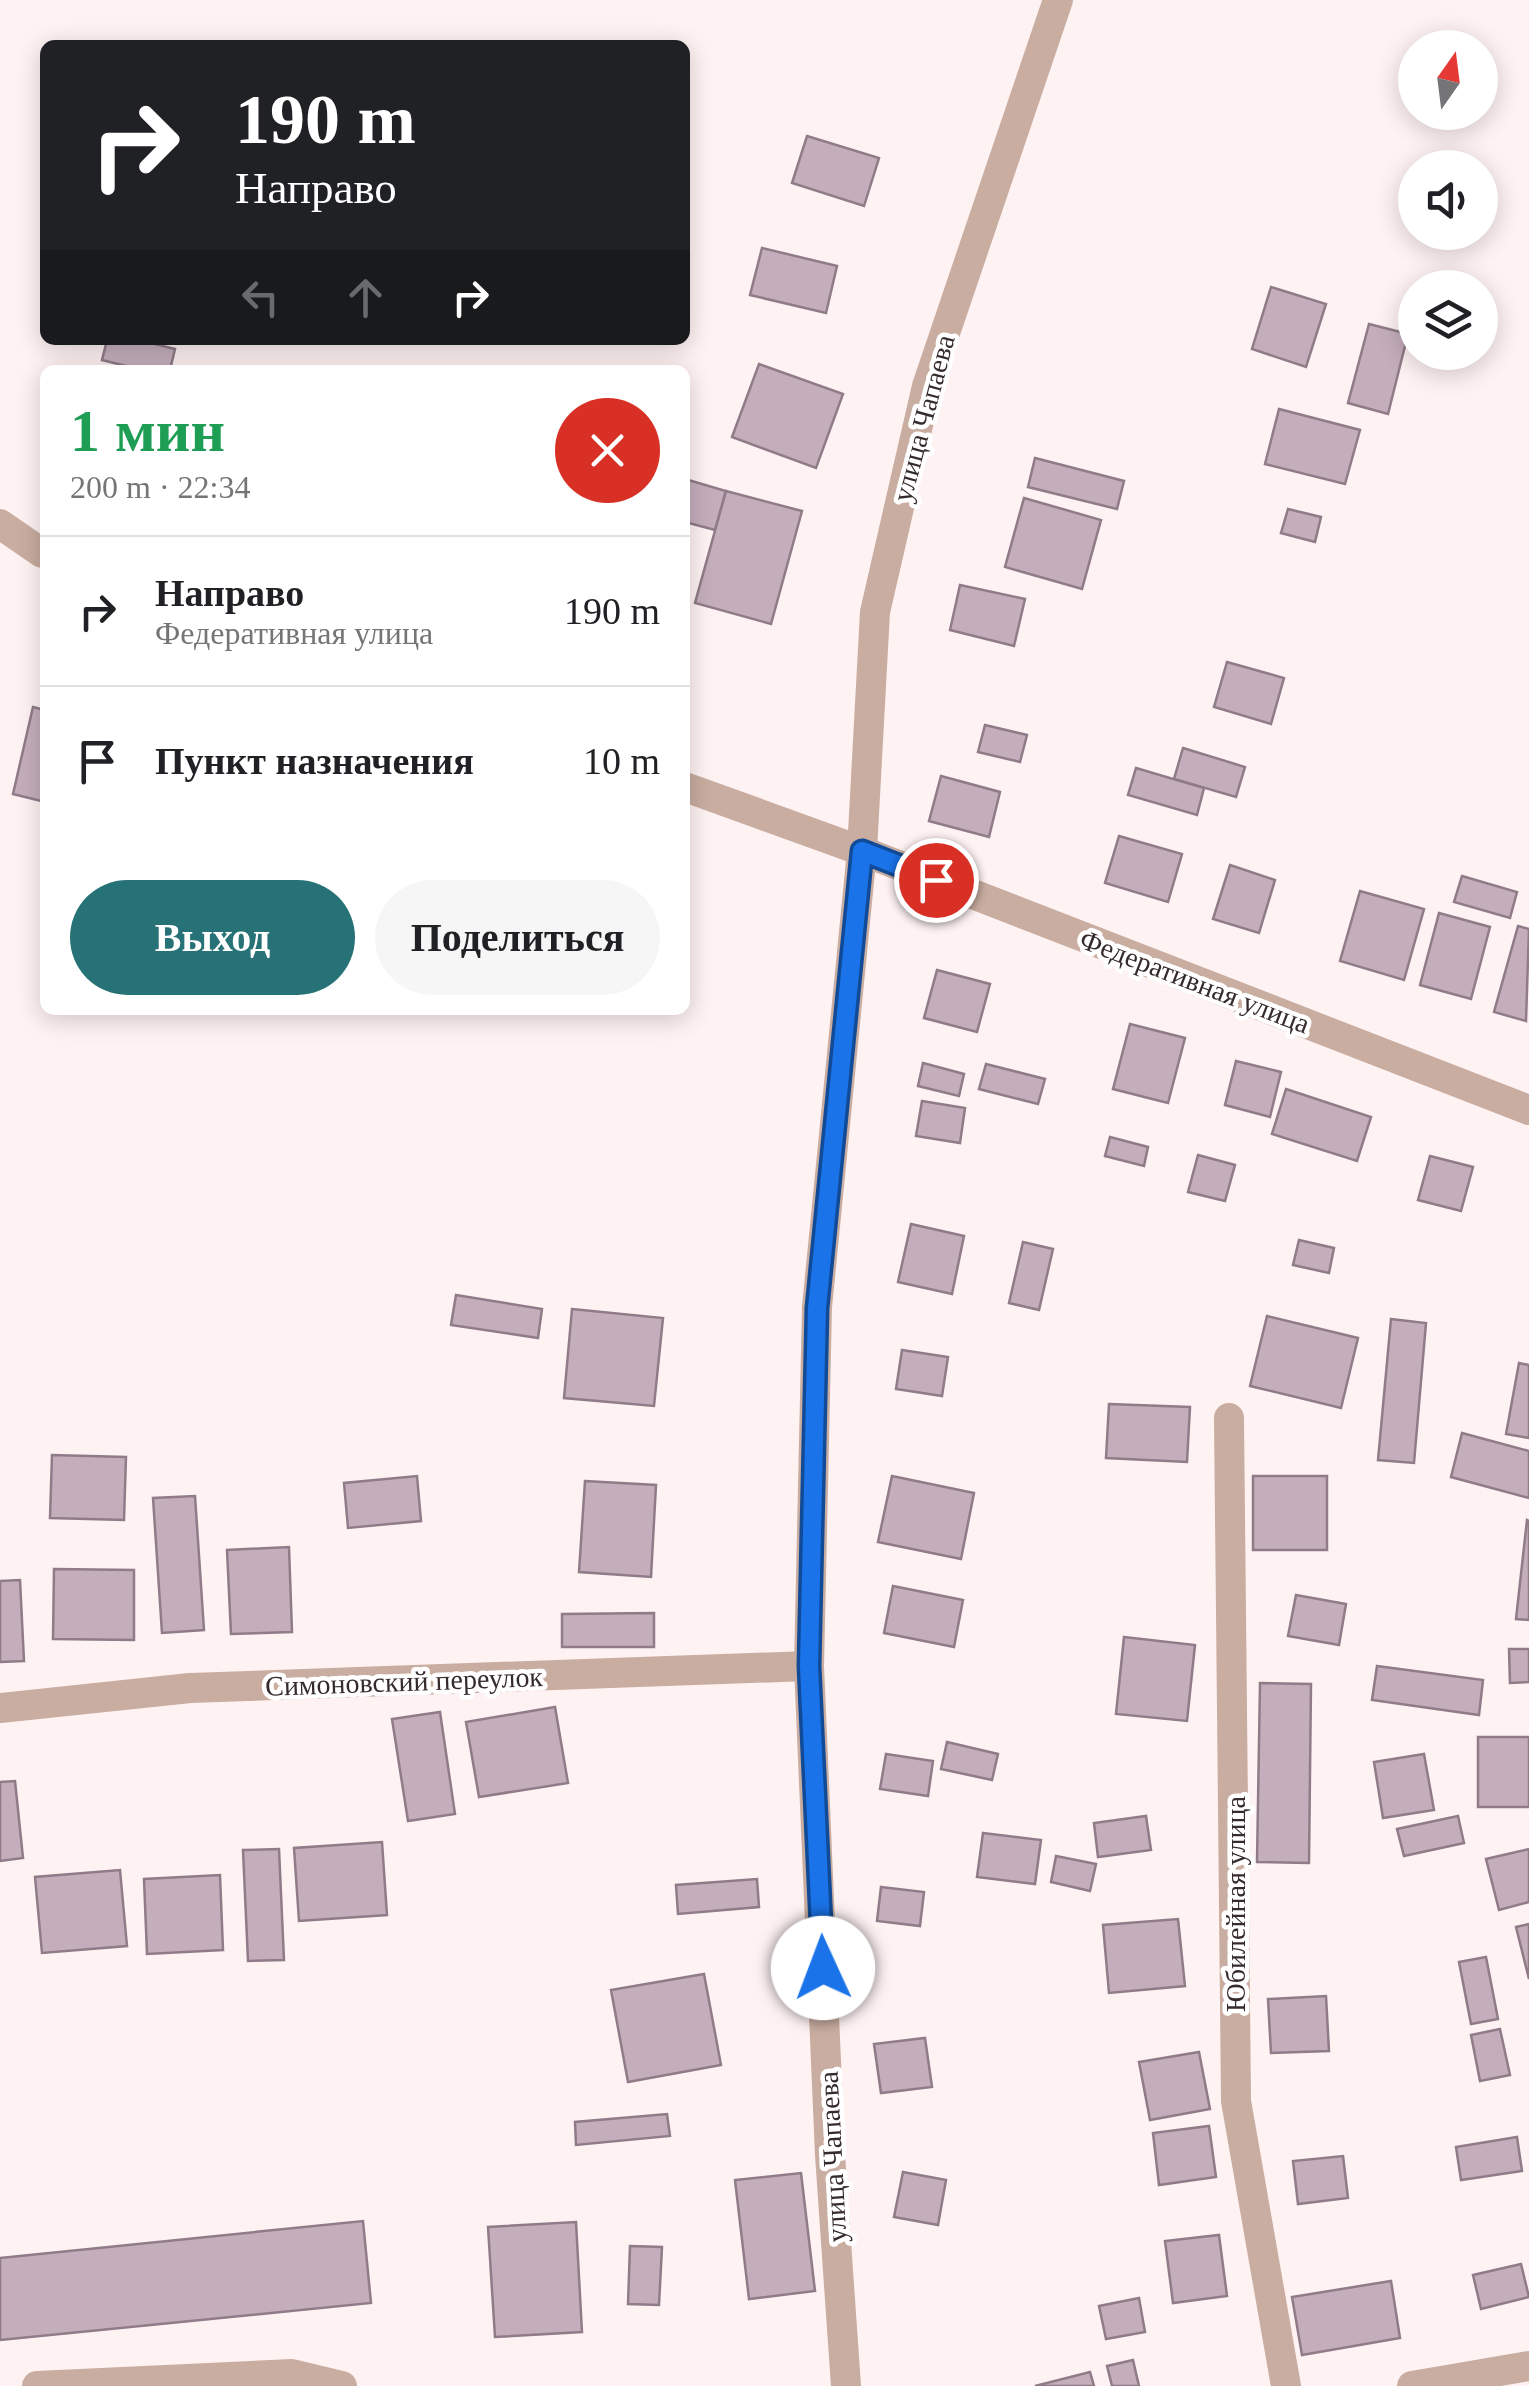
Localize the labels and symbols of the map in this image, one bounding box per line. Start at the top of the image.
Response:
north arrow [1398,30,1498,130]
street label: улица Чапаева [886,331,961,505]
pin [894,838,979,923]
street label: Федеративная улица [1076,923,1315,1040]
street label: Симоновский переулок [265,1661,544,1702]
street label: Юбилейная улица [1220,1796,1251,2012]
position arrow [771,1916,875,2020]
street label: улица Чапаева [813,2070,852,2243]

